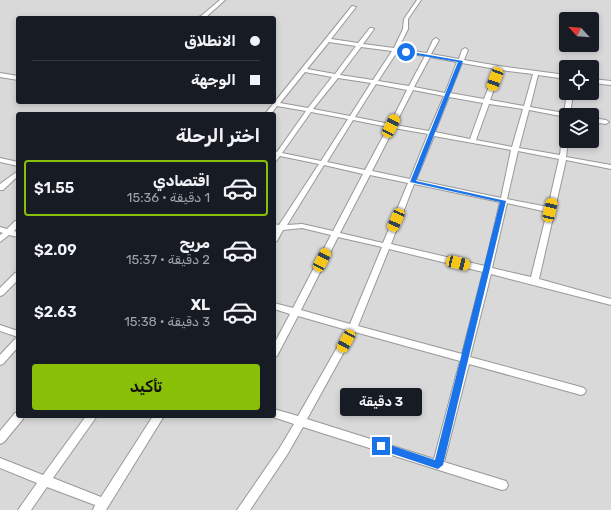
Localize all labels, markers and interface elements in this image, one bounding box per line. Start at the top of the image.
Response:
north arrow [559,12,599,52]
map controls [559,12,599,148]
text: الانطلاق [184,32,236,50]
route start [397,43,415,61]
button: locate [559,60,599,100]
car [485,66,505,92]
text: الوجهة [191,71,236,89]
button: layers [559,108,599,148]
car [380,113,402,139]
text: اختر الرحلة [176,125,260,147]
icon: car [222,170,258,206]
text: اقتصادي [153,172,210,190]
text: $1.55 [34,179,74,197]
text: 1 دقيقة · 15:36 [127,190,210,205]
car [541,197,559,223]
car [386,207,406,233]
icon: car [222,232,258,268]
text: مريح [179,234,210,252]
text: $2.09 [34,241,77,259]
car [311,247,333,273]
text: 2 دقيقة · 15:37 [126,252,210,267]
car [445,254,471,272]
icon: car [222,294,258,330]
text: XL [191,296,210,314]
text: $2.63 [34,303,77,321]
text: 3 دقيقة · 15:38 [124,314,210,329]
car [335,328,357,354]
button: تأكيد [32,364,260,410]
callout: 3 دقيقة [340,388,422,416]
text: 3 دقيقة [359,394,403,409]
route end [372,437,390,455]

